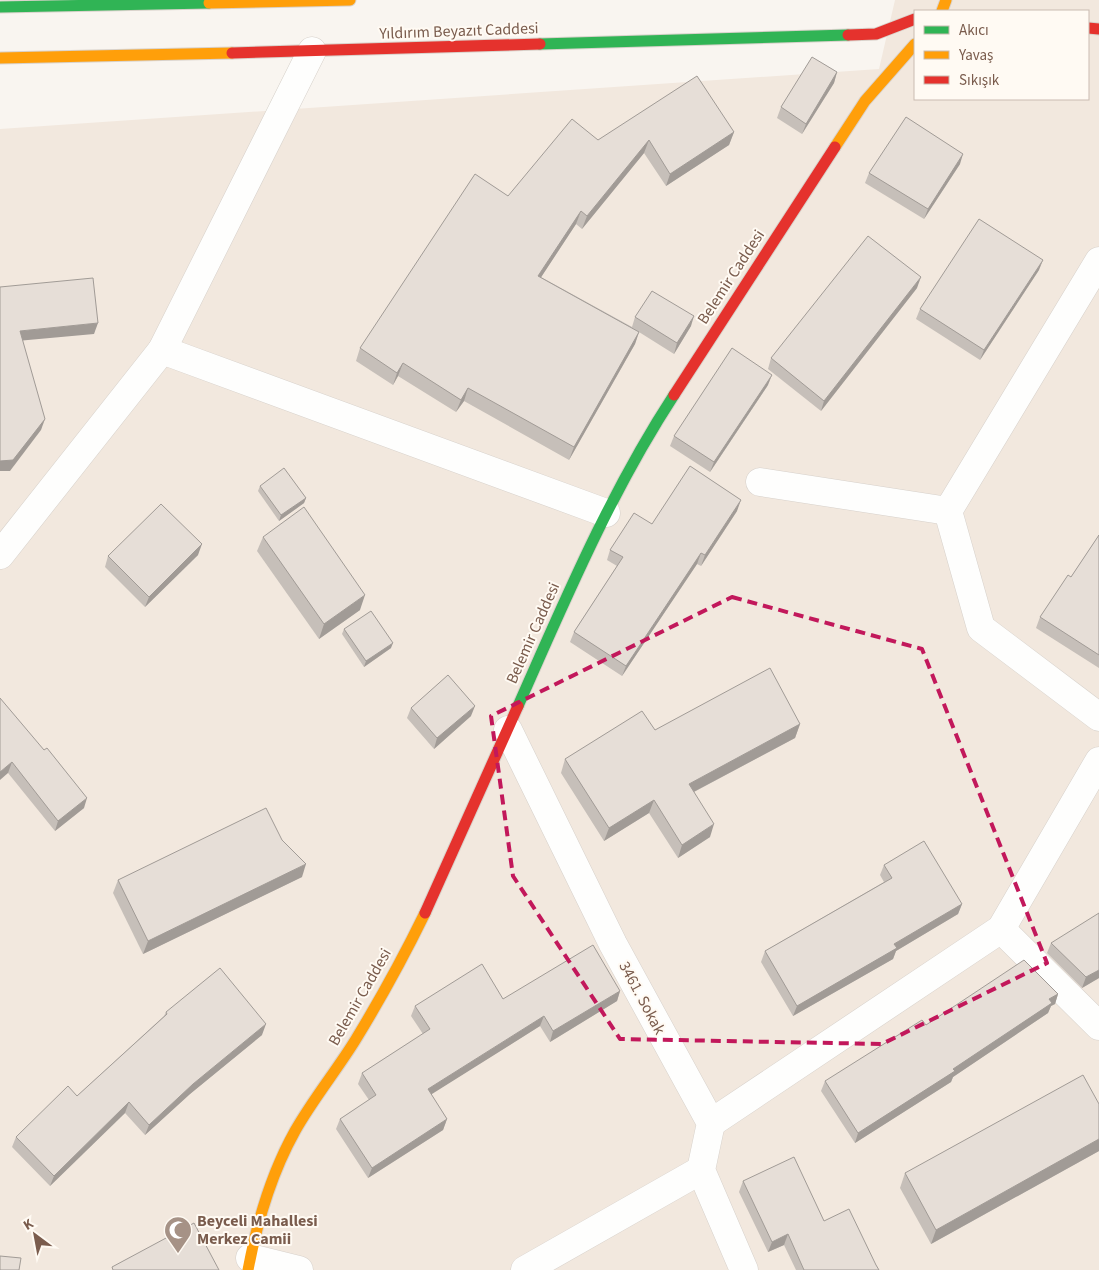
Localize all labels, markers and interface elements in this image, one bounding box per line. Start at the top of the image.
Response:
legend [914,10,1089,100]
street label: Yıldırım Beyazıt Caddesi [378,17,539,45]
text: Akıcı [959,20,989,41]
text: Yavaş [958,45,993,66]
text: Sıkışık [959,70,1000,91]
street label: Belemir Caddesi [692,225,770,329]
street label: Belemir Caddesi [501,579,565,687]
street label: Belemir Caddesi [323,944,397,1050]
street label: 3461. Sokak [614,958,671,1039]
north arrow [10,1210,60,1260]
place label: Beyceli Mahallesi Merkez Camii [197,1210,318,1250]
text: K [20,1214,38,1236]
mosque icon: Beyceli Mahallesi Merkez Camii [163,1215,193,1254]

